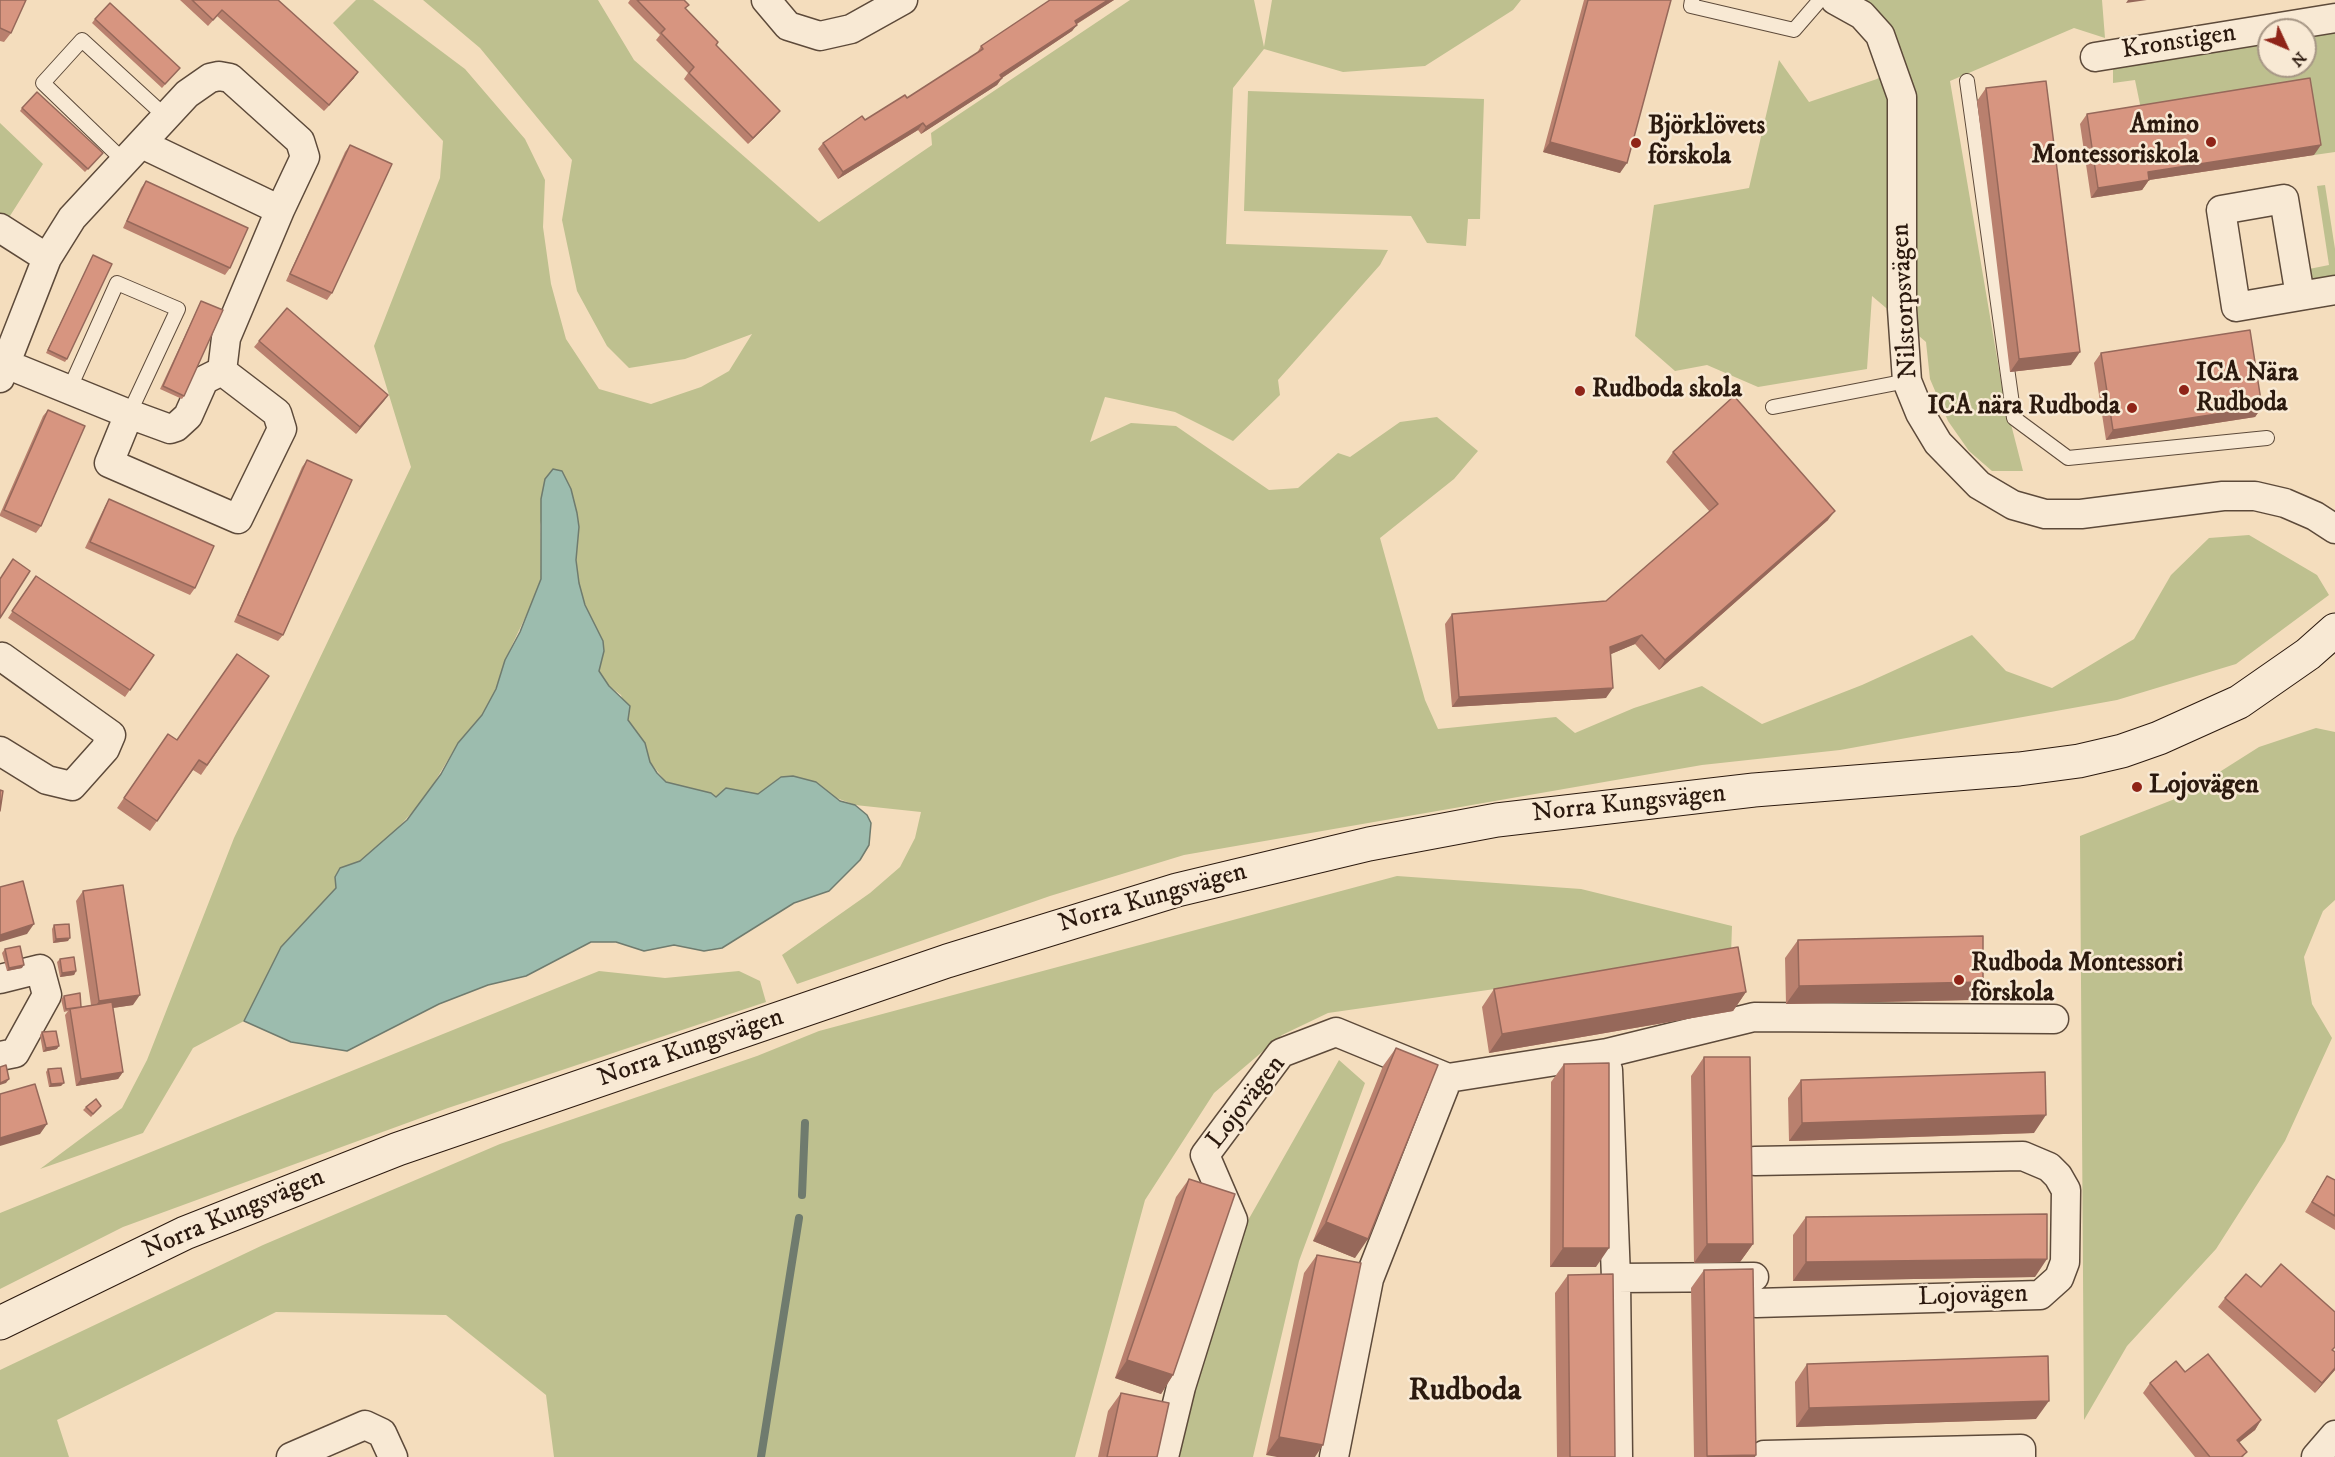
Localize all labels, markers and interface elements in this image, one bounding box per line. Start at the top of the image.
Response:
north arrow [2257,18,2317,78]
street label: Kronstigen [2120,19,2238,67]
text: N [2287,47,2310,71]
place label: Amino Montessoriskola [2031,111,2199,172]
place label: Björklövets förskola [1648,112,1765,174]
marker: Amino Montessoriskola [2204,135,2218,149]
marker: Björklövets förskola [1629,136,1643,150]
street label: Nilstorpsvägen [1886,222,1926,380]
place label: ICA Nära Rudboda [2196,359,2298,420]
place label: Rudboda skola [1592,375,1742,407]
marker: ICA Nära Rudboda [2177,383,2191,397]
marker: Rudboda skola [1573,384,1587,398]
place label: ICA nära Rudboda [1928,392,2120,424]
marker: ICA nära Rudboda [2125,401,2139,415]
place label: Lojovägen [2149,771,2259,803]
street label: Norra Kungsvägen [1531,779,1727,831]
marker: Lojovägen [2130,780,2144,794]
street label: Norra Kungsvägen [1055,857,1251,941]
place label: Rudboda Montessori förskola [1971,949,2183,1011]
marker: Rudboda Montessori förskola [1952,973,1966,987]
street label: Norra Kungsvägen [594,1003,788,1095]
street label: Lojovägen [1201,1050,1293,1156]
street label: Norra Kungsvägen [138,1163,330,1267]
street label: Lojovägen [1918,1279,2028,1315]
district label: Rudboda [1409,1373,1521,1411]

